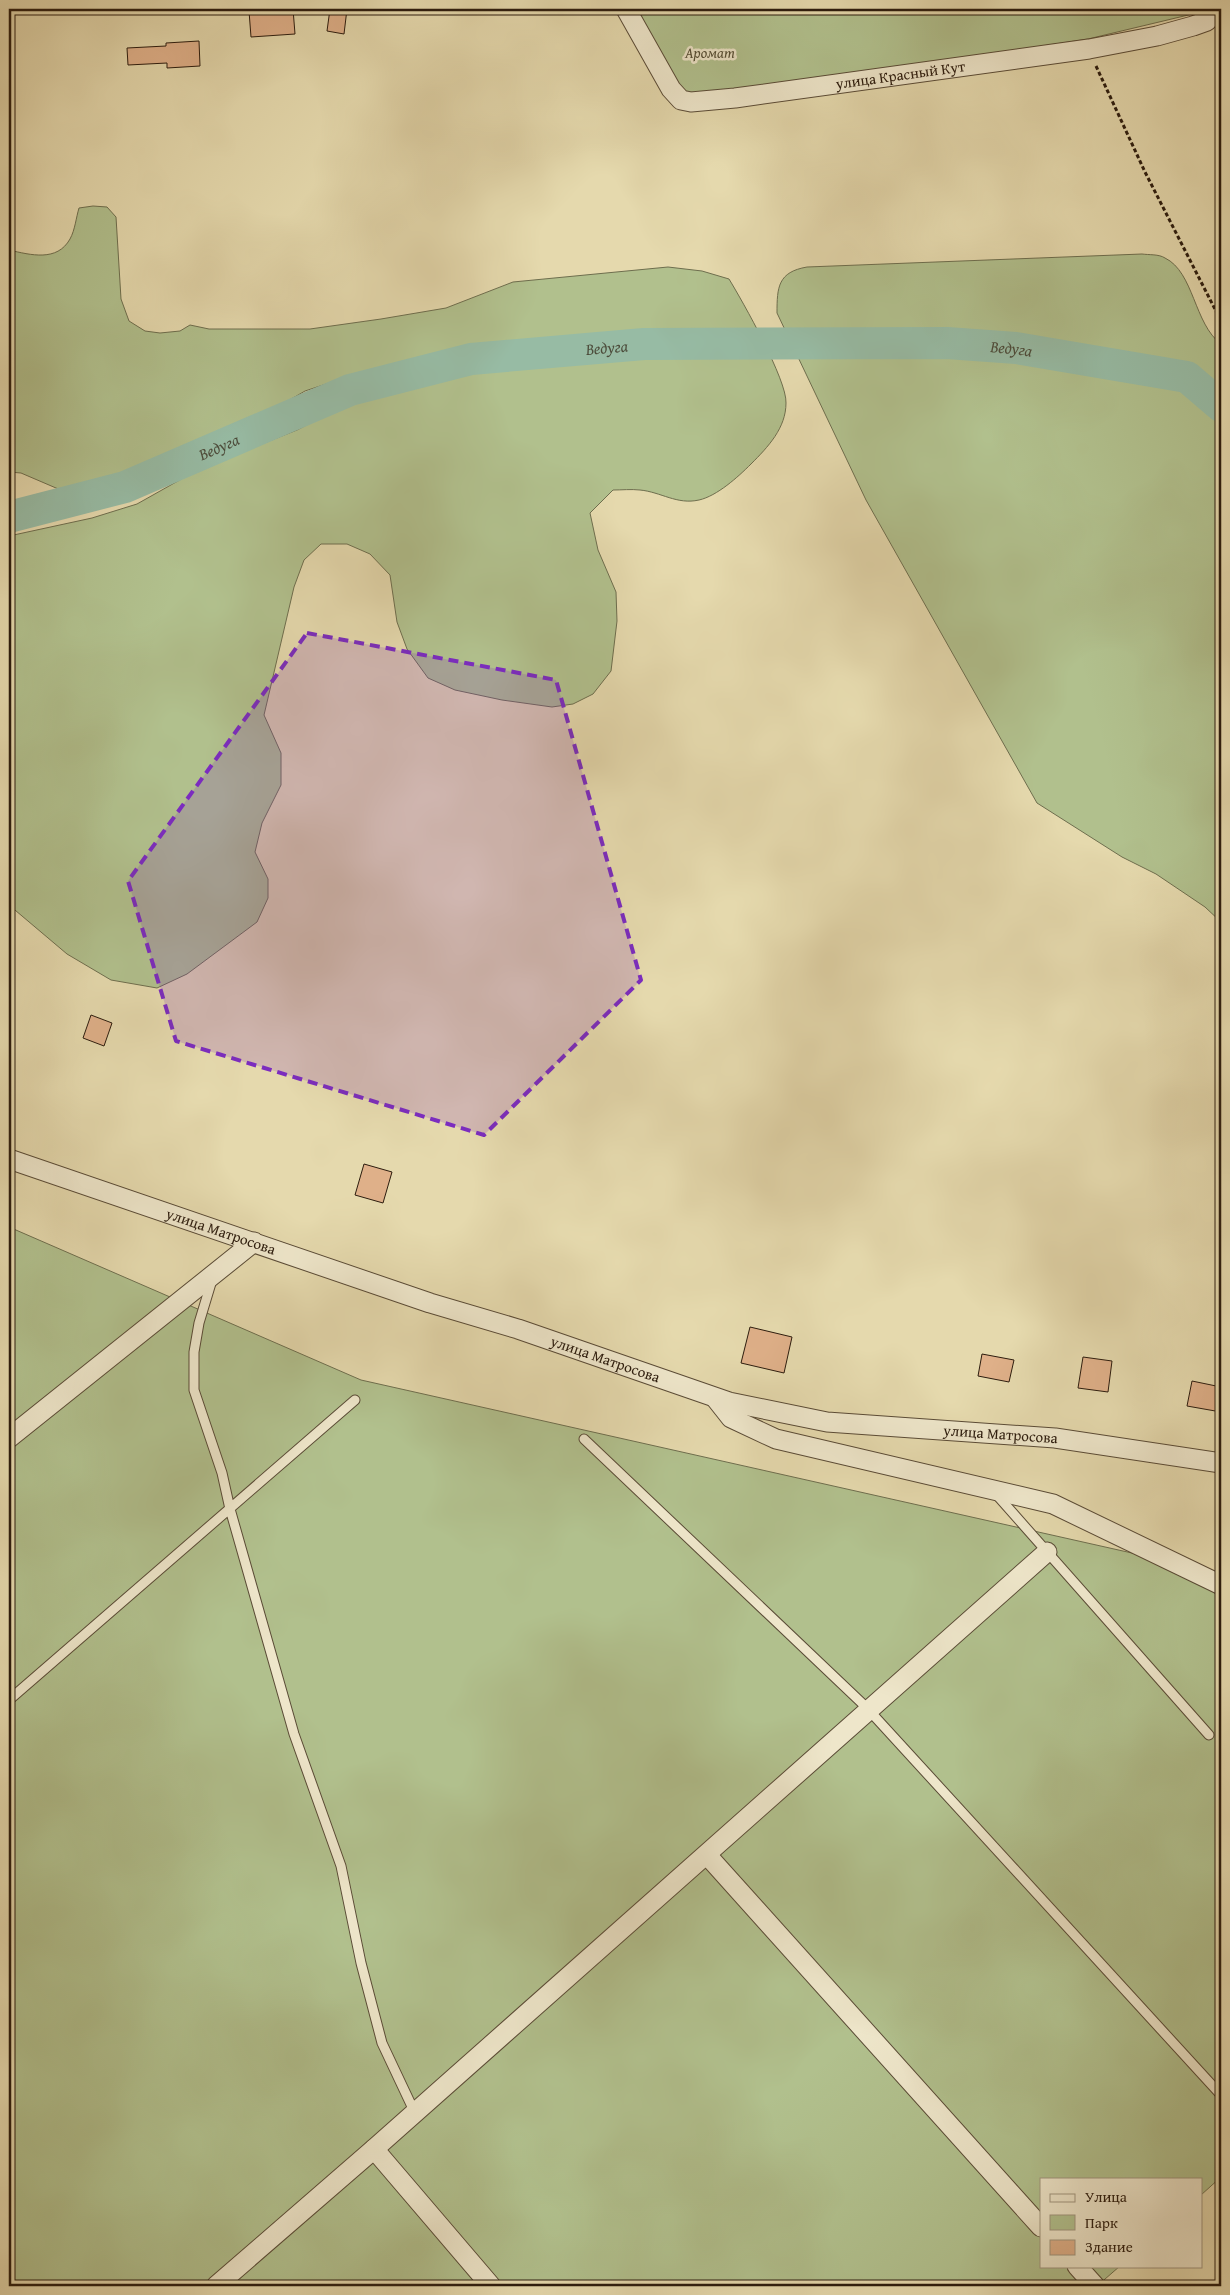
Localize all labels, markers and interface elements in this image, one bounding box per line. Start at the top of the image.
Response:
park label: Аромат [684,42,735,63]
street label: улица Красный Кут [833,55,967,94]
water label: Ведуга [584,333,629,361]
water label: Ведуга [988,334,1035,363]
water label: Ведуга [194,427,244,466]
street label: улица Матросова [163,1202,280,1260]
street label: улица Матросова [547,1330,664,1388]
street label: улица Матросова [942,1419,1059,1448]
legend [1040,2178,1202,2268]
text: Улица [1085,2186,1128,2207]
text: Парк [1085,2212,1118,2233]
text: Здание [1085,2236,1133,2257]

